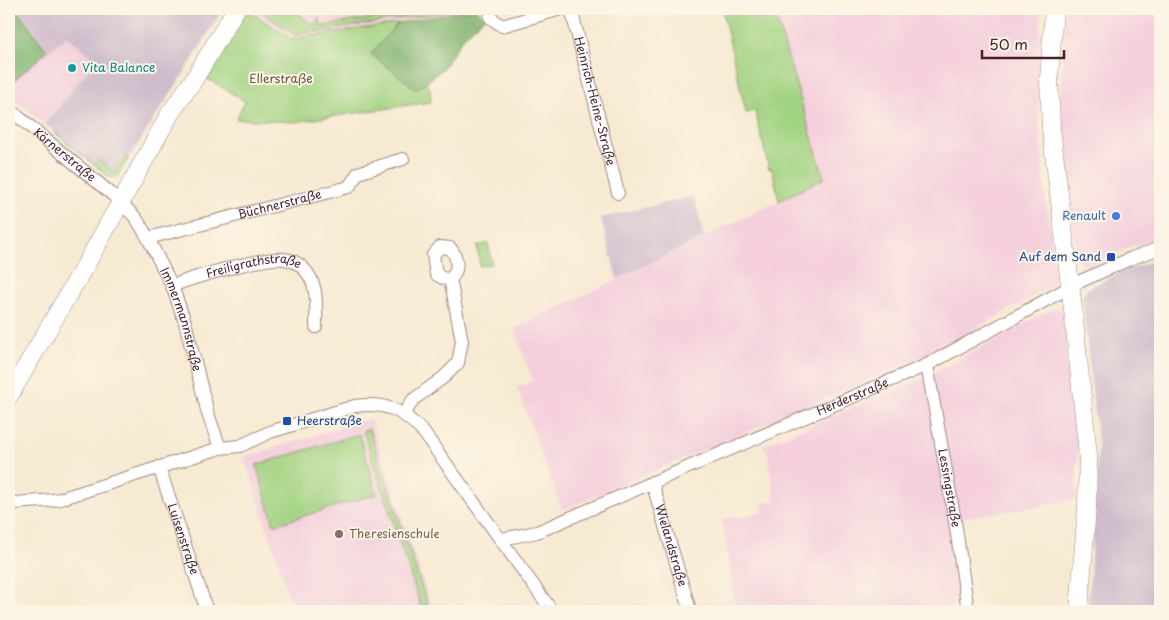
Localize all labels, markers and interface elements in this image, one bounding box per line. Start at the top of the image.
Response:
scale bar [982,28,1064,60]
text: 50 m [989,32,1028,55]
street label: Heinrich-Heine-Straße [570,34,621,167]
place label: Vita Balance [82,58,155,76]
marker: Vita Balance [66,62,78,74]
park label: Ellerstraße [249,69,313,87]
street label: Körnerstraße [30,123,100,185]
street label: Büchnerstraße [236,184,323,223]
place label: Renault [1062,206,1106,224]
marker: Renault [1110,210,1122,222]
place label: Auf dem Sand [1019,247,1102,265]
street label: Freiligrathstraße [203,249,306,282]
marker: Auf dem Sand [1105,251,1117,263]
street label: Immermannstraße [156,264,207,373]
street label: Herderstraße [813,373,891,419]
place label: Heerstraße [297,411,362,429]
marker: Heerstraße [281,415,293,427]
street label: Lessingstraße [934,447,966,529]
street label: Luisenstraße [164,501,204,577]
street label: Wielandstraße [651,502,692,588]
place label: Theresienschule [349,524,440,542]
marker: Theresienschule [333,528,345,540]

